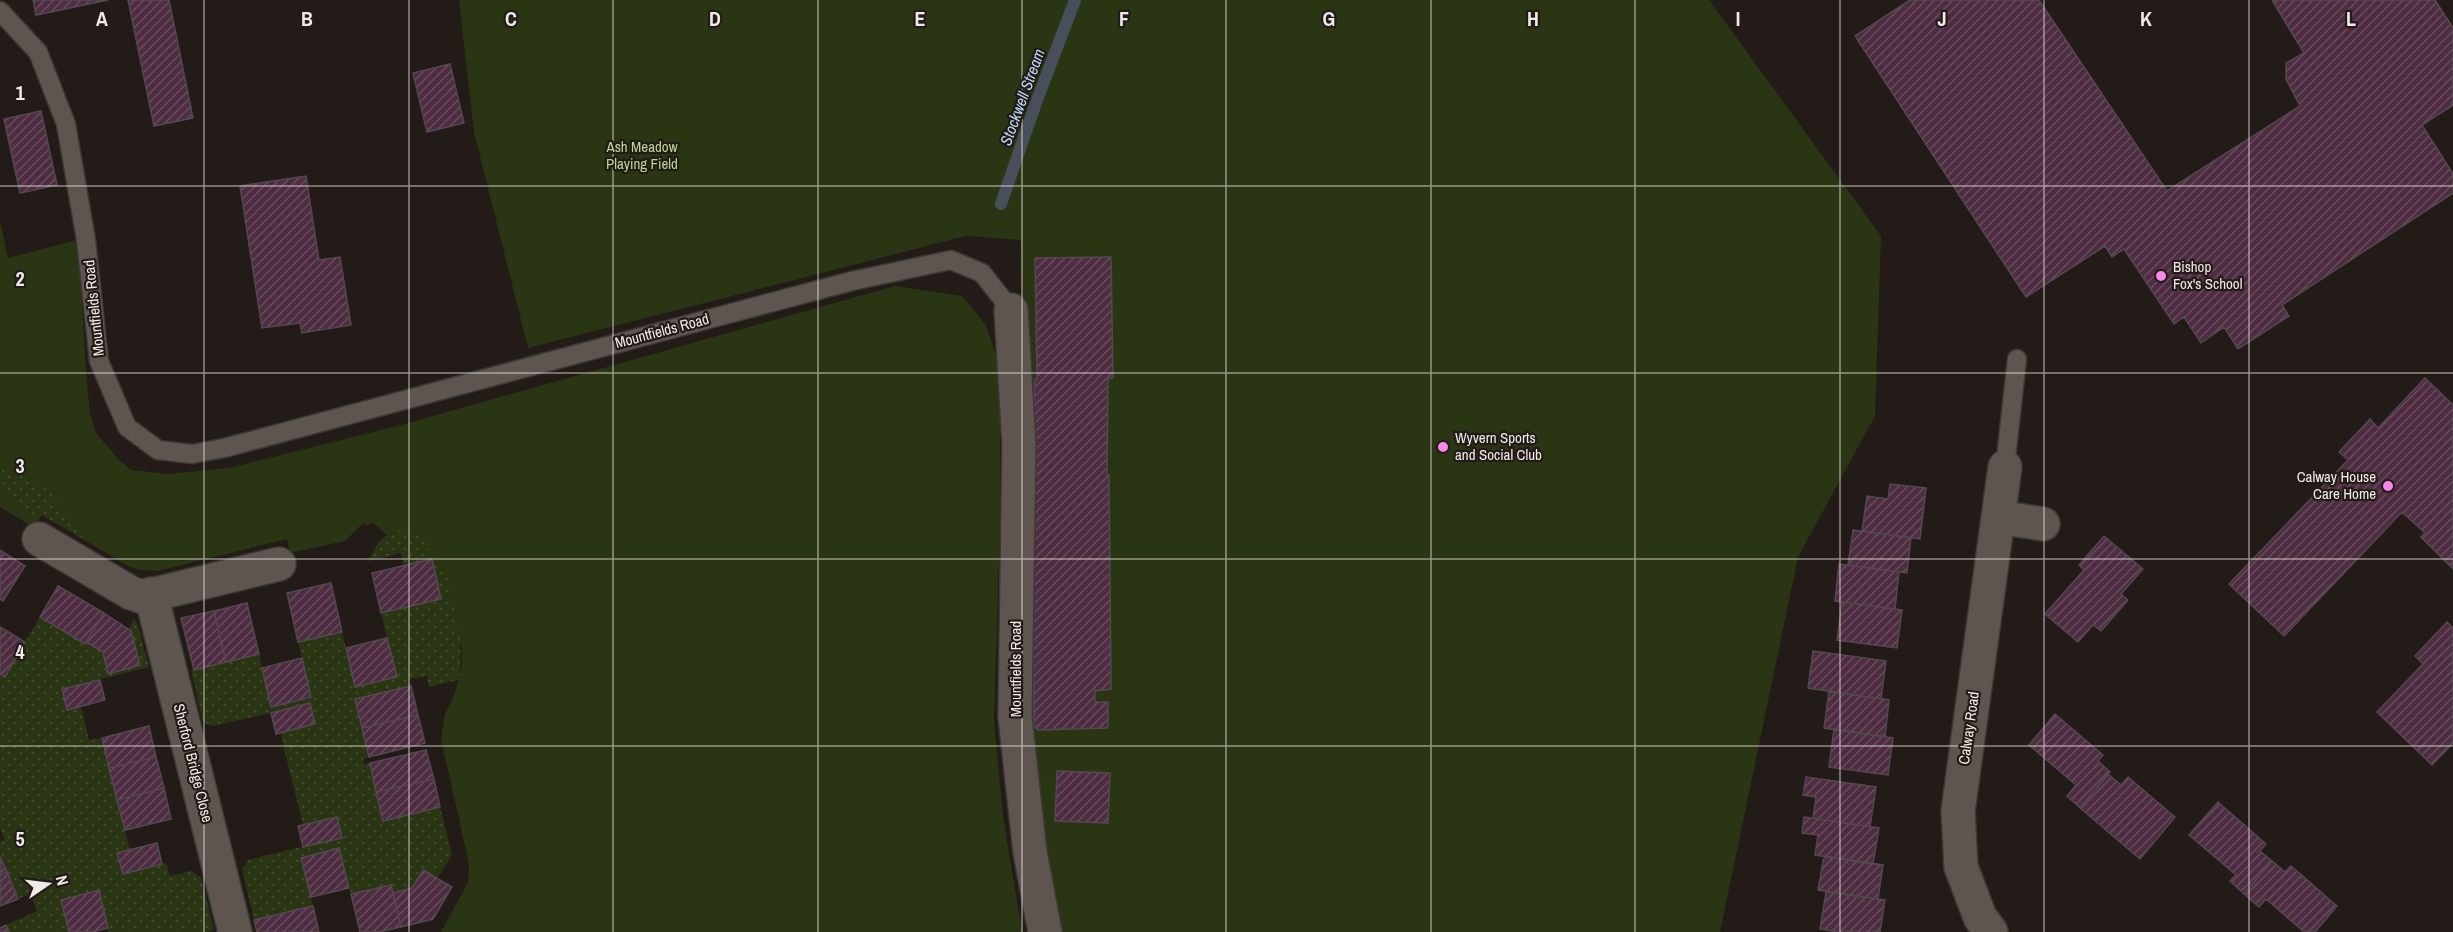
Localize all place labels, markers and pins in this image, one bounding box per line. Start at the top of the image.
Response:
place label: Bishop Fox's School [2173,256,2242,294]
marker: Bishop Fox's School [2154,269,2168,283]
place label: Wyvern Sports and Social Club [1455,427,1542,465]
marker: Wyvern Sports and Social Club [1436,440,1450,454]
place label: Calway House Care Home [2297,466,2376,504]
marker: Calway House Care Home [2381,479,2395,493]

